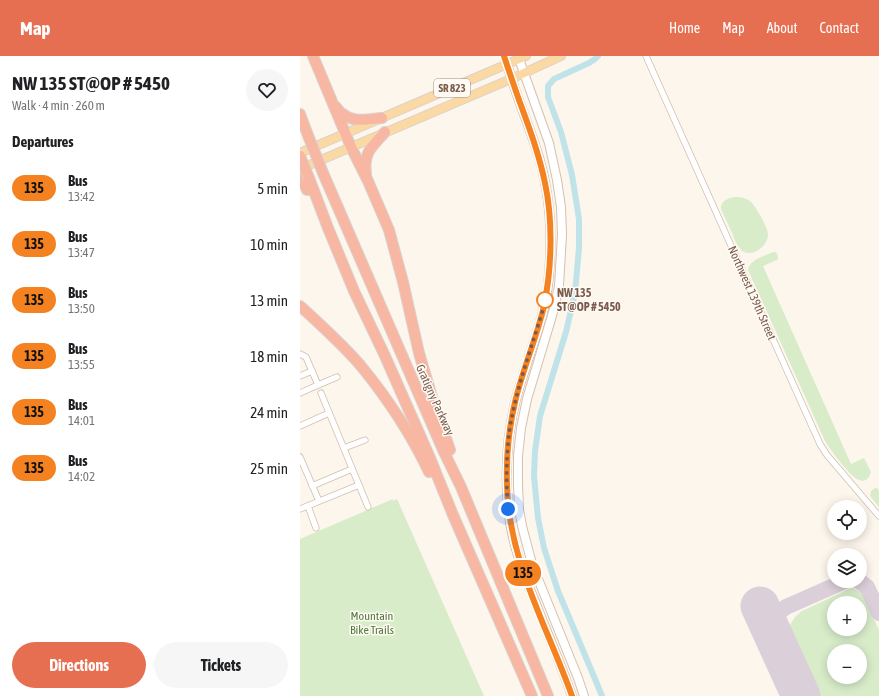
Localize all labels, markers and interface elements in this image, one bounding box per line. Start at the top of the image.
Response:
text: Map [20,17,51,39]
text: Home [669,20,700,36]
text: Map [722,20,745,36]
text: About [767,20,798,36]
text: Contact [820,20,859,36]
button: heart [246,69,288,111]
text: NW 135 ST@OP # 5450 [12,72,170,94]
road number: SR 823 [434,79,470,97]
text: Walk · 4 min · 260 m [12,98,105,113]
text: Departures [12,133,74,150]
text: Bus [68,172,88,189]
text: 135 [24,180,44,196]
text: 5 min [257,180,288,197]
text: 13:42 [68,189,95,204]
text: Bus [68,228,88,245]
text: 135 [24,236,44,252]
text: 10 min [250,236,288,253]
street label: Northwest 139th Street [725,244,779,343]
text: 13:47 [68,245,95,260]
text: Bus [68,284,88,301]
place label: NW 135 ST@OP # 5450 [557,286,621,314]
marker: NW 135 ST@OP # 5450 [536,291,554,309]
text: 135 [24,292,44,308]
text: 13 min [250,292,288,309]
text: 13:50 [68,301,95,316]
text: Bus [68,340,88,357]
text: 135 [24,348,44,364]
text: 18 min [250,348,288,365]
text: 13:55 [68,357,95,372]
street label: Gratigny Parkway [413,362,457,438]
text: Bus [68,396,88,413]
text: 135 [24,404,44,420]
text: 24 min [250,404,288,421]
text: 14:01 [68,413,95,428]
text: Bus [68,452,88,469]
text: 135 [24,460,44,476]
text: 25 min [250,460,288,477]
text: 14:02 [68,469,95,484]
your location [498,499,518,519]
map controls [827,500,867,684]
button: locate [827,500,867,540]
button: layers [827,548,867,588]
line badge: 135 [500,560,546,586]
text: 135 [513,565,533,581]
button: + [827,596,867,636]
park label: Mountain Bike Trails [350,609,394,637]
button: Directions [12,642,146,688]
button: Tickets [154,642,288,688]
button: − [827,644,867,684]

